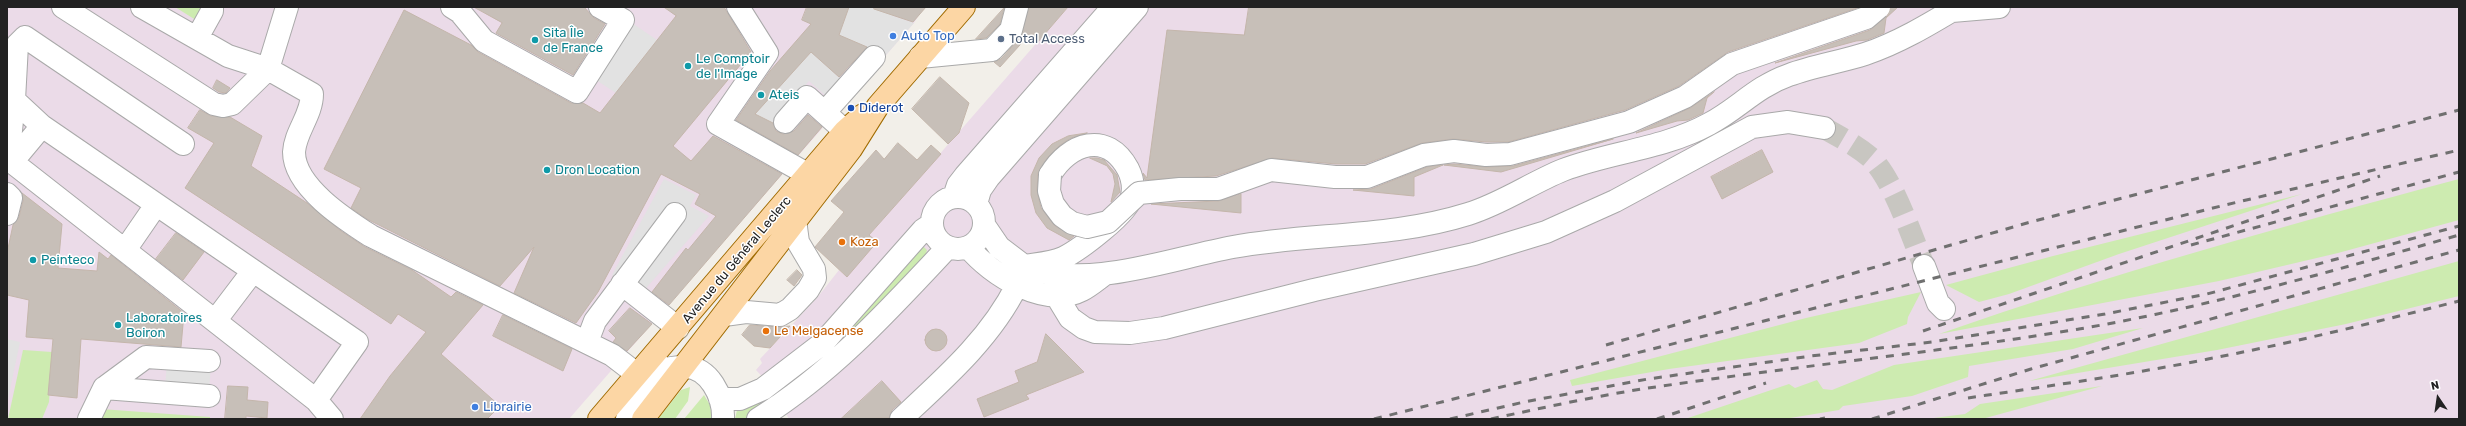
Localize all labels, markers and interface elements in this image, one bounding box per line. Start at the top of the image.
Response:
place label: Sita Île de France [543,25,603,56]
place label: Auto Top [901,28,955,44]
marker: Auto Top [888,31,898,41]
place label: Total Access [1009,31,1085,47]
marker: Total Access [996,34,1006,44]
marker: Sita Île de France [530,35,540,45]
place label: Le Comptoir de l'Image [696,51,770,82]
marker: Le Comptoir de l'Image [683,61,693,71]
place label: Ateis [769,87,800,103]
marker: Ateis [756,90,766,100]
place label: Diderot [859,100,903,116]
marker: Diderot [846,103,856,113]
place label: Dron Location [555,162,640,178]
marker: Dron Location [542,165,552,175]
street label: Avenue du Général Leclerc [679,193,795,327]
place label: Koza [850,234,879,250]
marker: Koza [837,237,847,247]
place label: Peinteco [41,252,94,268]
marker: Peinteco [28,255,38,265]
place label: Laboratoires Boiron [126,310,202,341]
marker: Laboratoires Boiron [113,320,123,330]
place label: Le Melgacense [774,323,864,339]
marker: Le Melgacense [761,326,771,336]
north arrow [2418,378,2458,418]
text: N [2430,379,2441,393]
place label: Librairie [483,399,532,415]
marker: Librairie [470,402,480,412]

